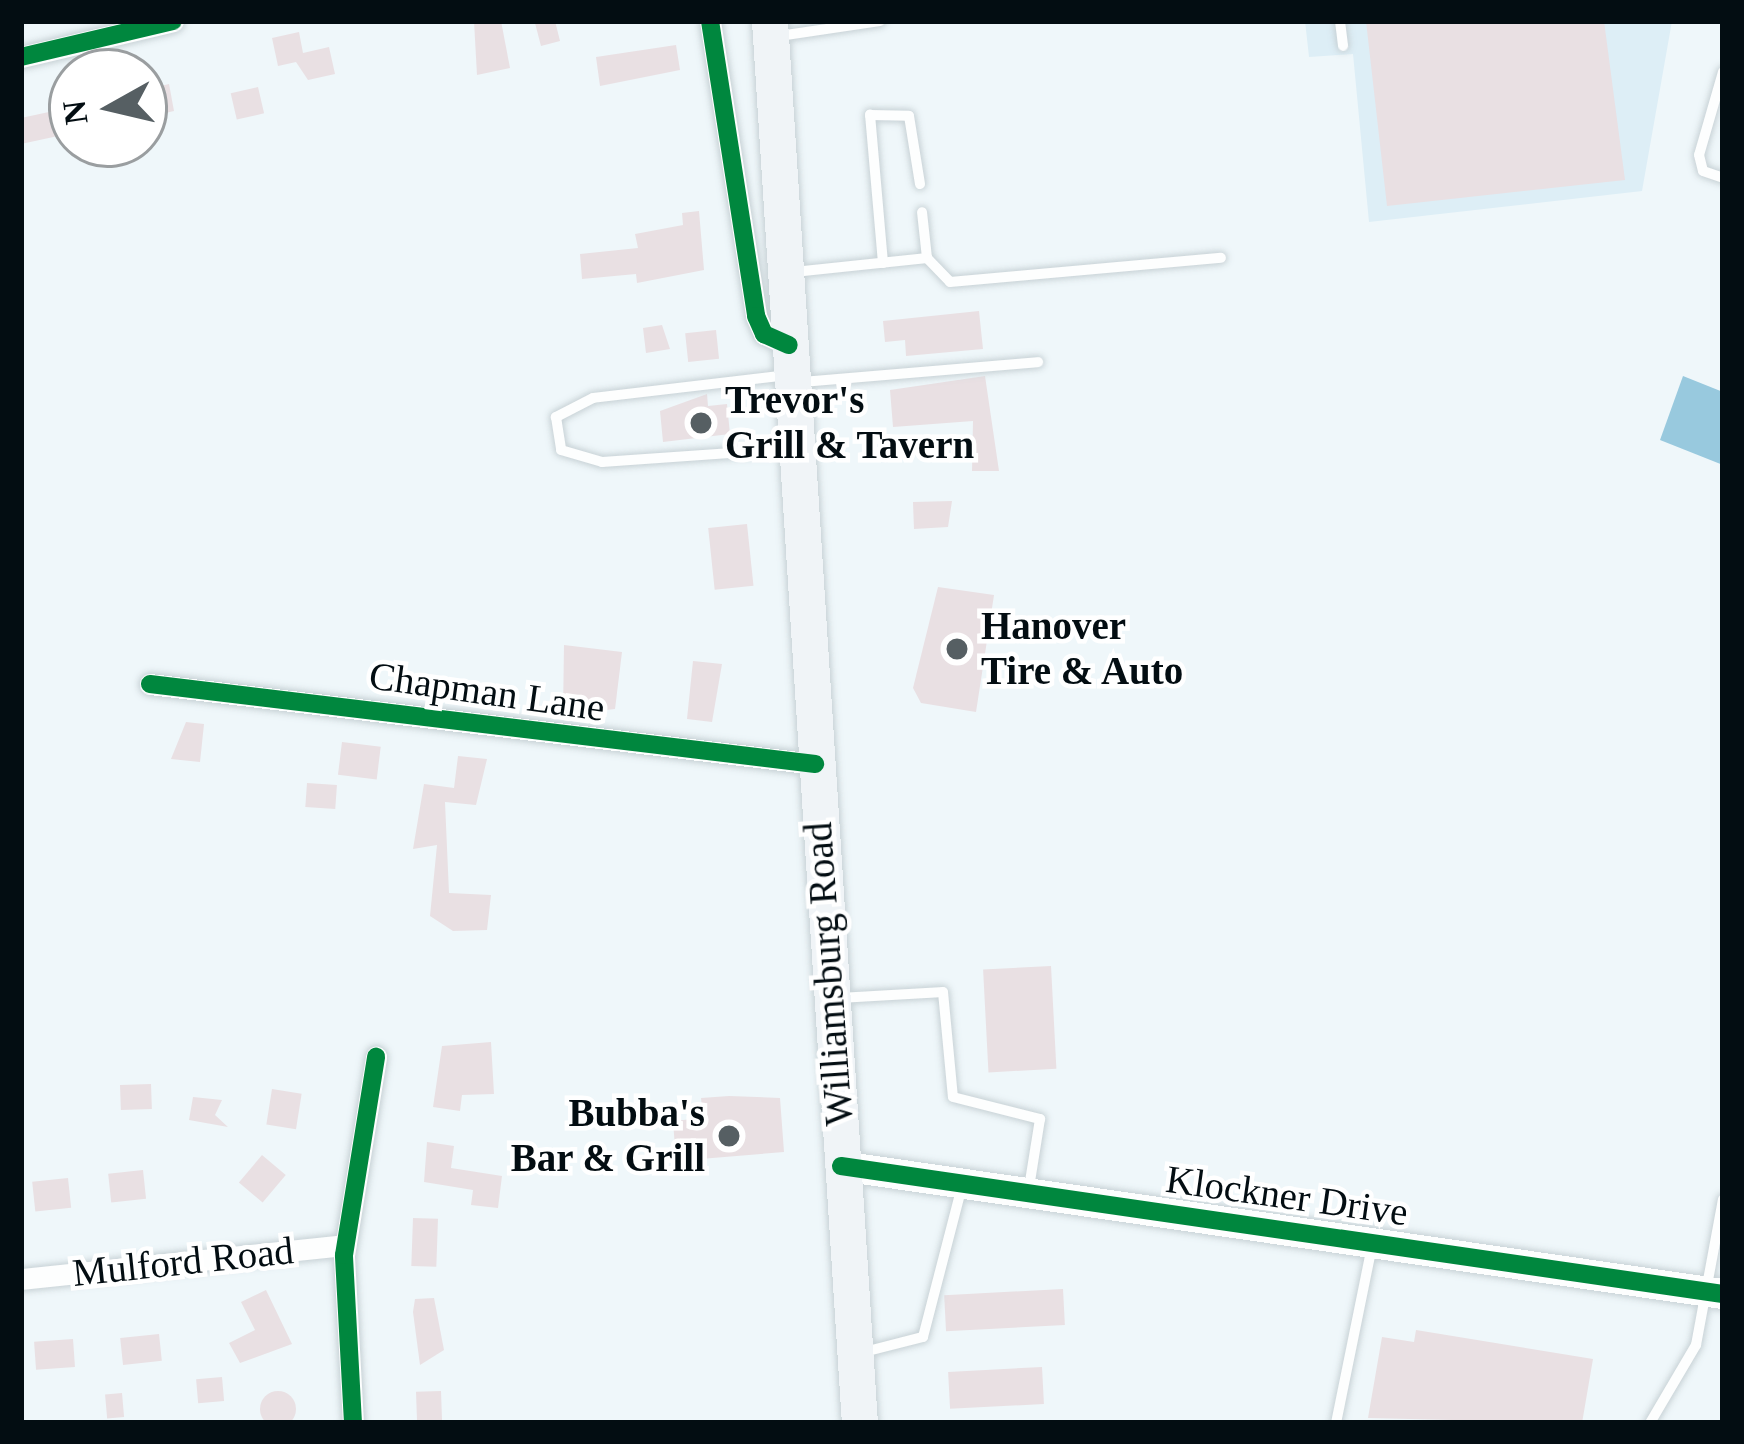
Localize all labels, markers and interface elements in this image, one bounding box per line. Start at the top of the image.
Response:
north arrow [48,48,168,168]
text: N [56,98,95,127]
place label: Trevor's Grill & Tavern [725,378,975,469]
marker: Trevor's Grill & Tavern [688,410,714,436]
place label: Hanover Tire & Auto [981,604,1185,695]
marker: Hanover Tire & Auto [944,636,970,662]
street label: Chapman Lane [366,652,608,732]
street label: Williamsburg Road [795,821,863,1127]
place label: Bubba's Bar & Grill [510,1091,705,1182]
marker: Bubba's Bar & Grill [716,1123,742,1149]
street label: Klockner Drive [1163,1156,1411,1236]
street label: Mulford Road [70,1227,296,1297]

